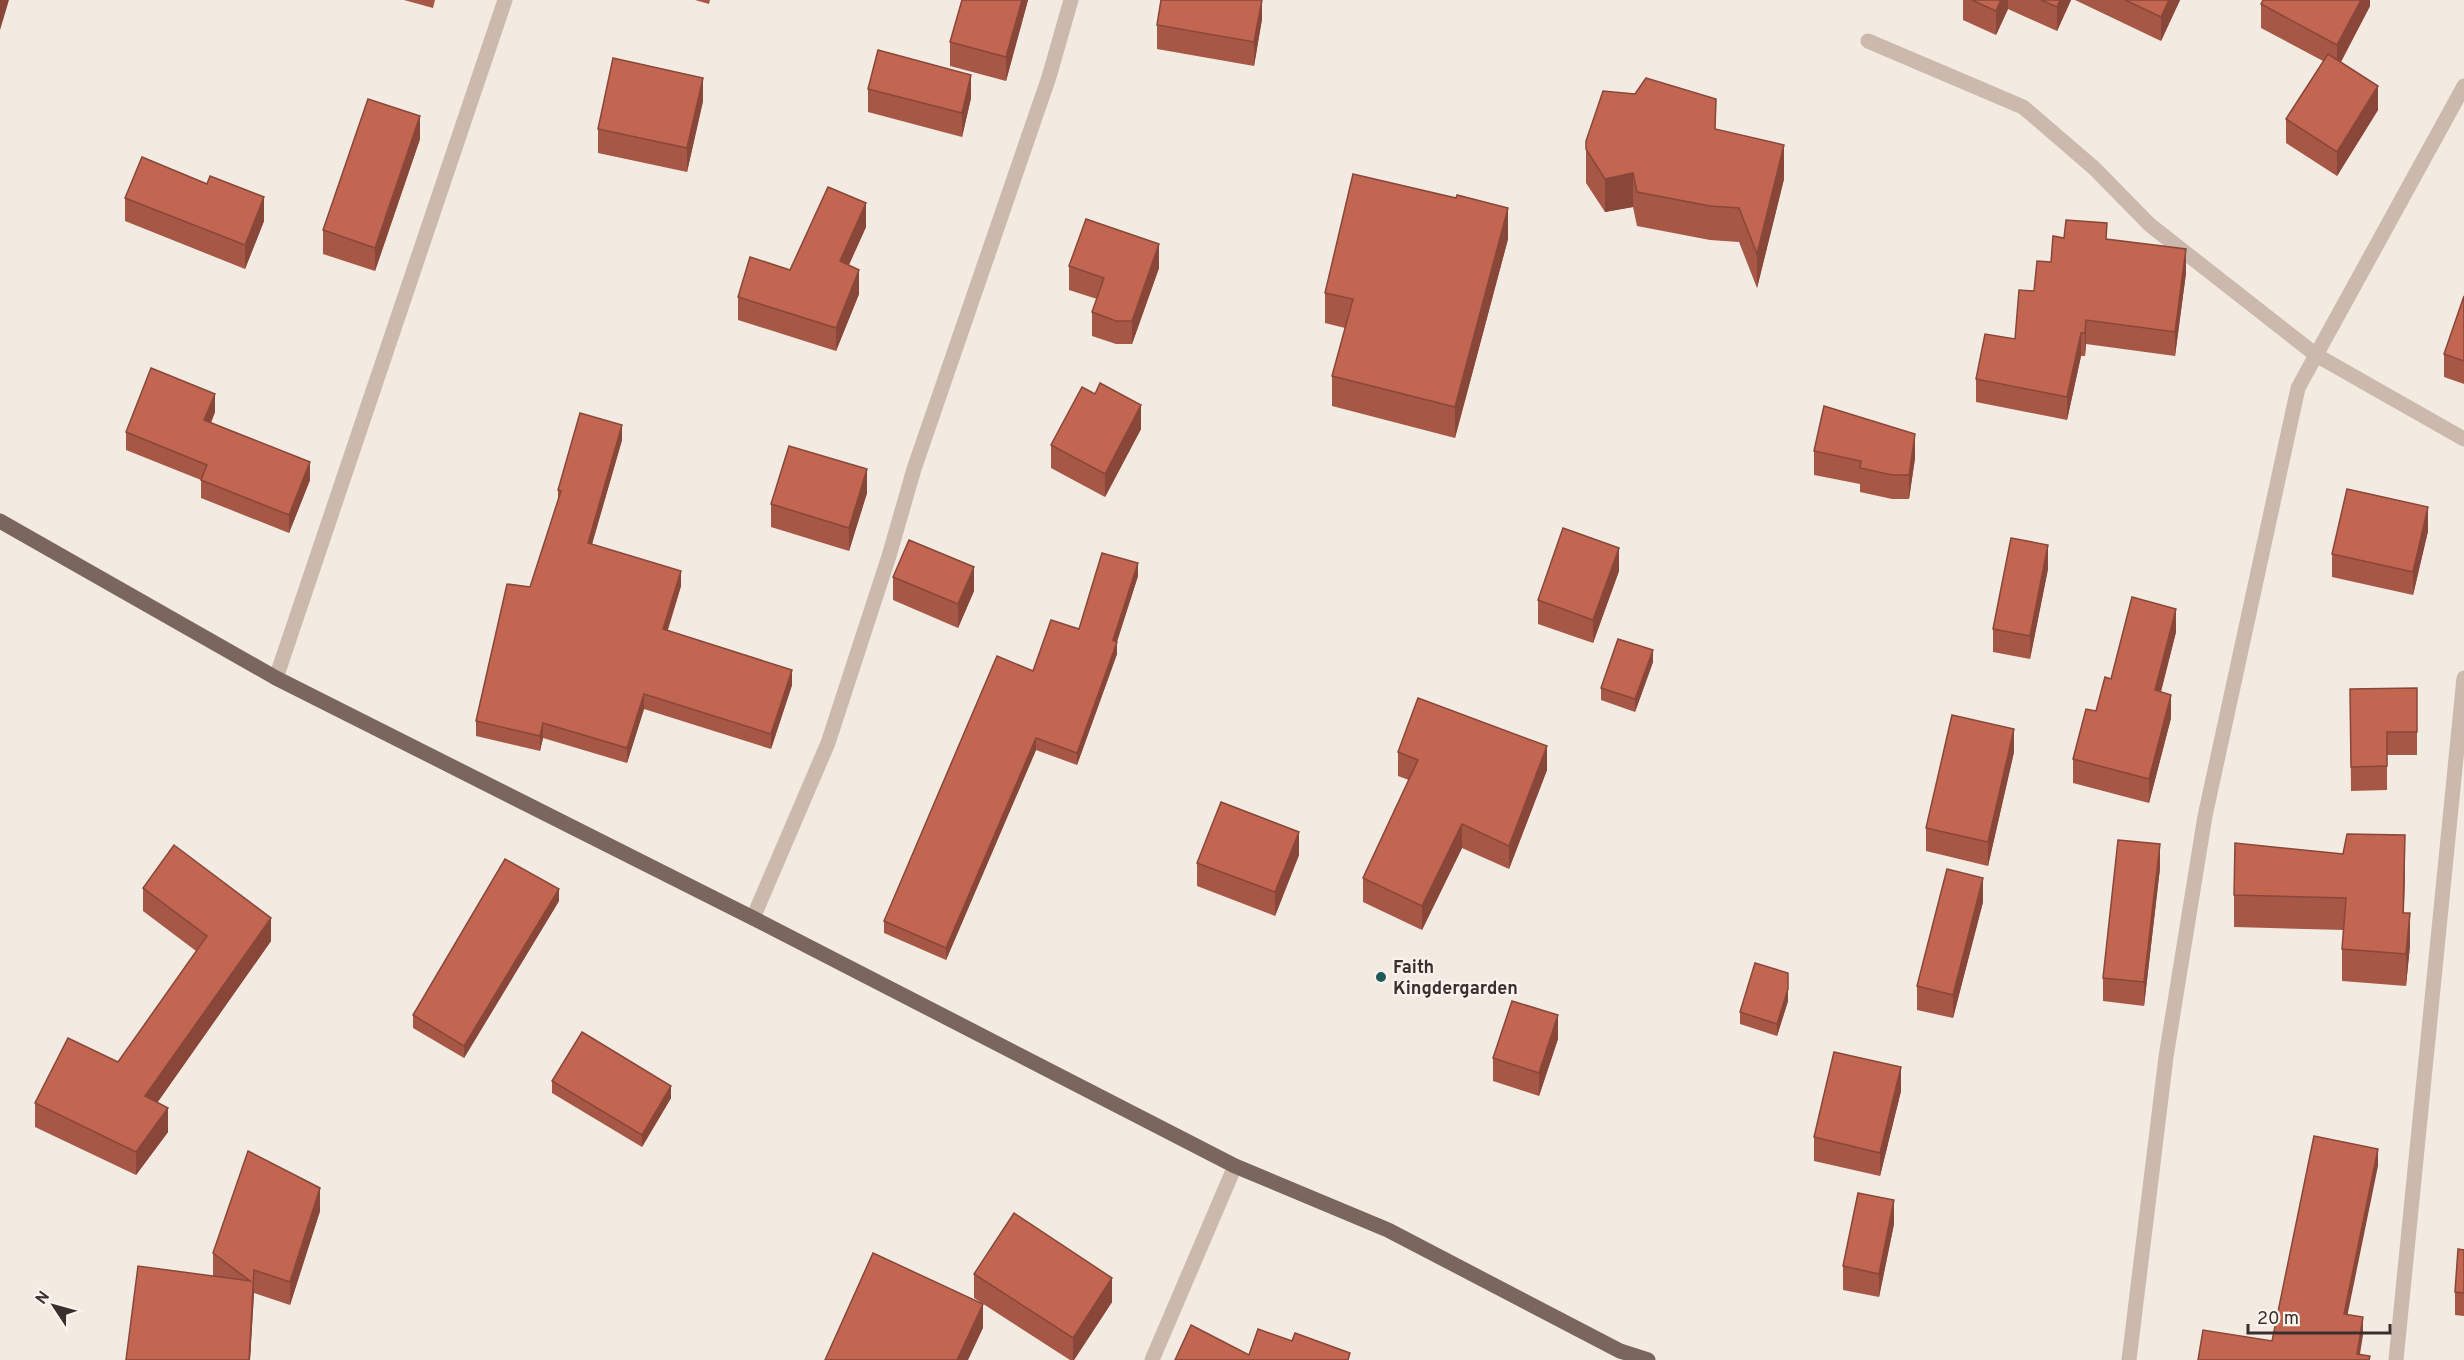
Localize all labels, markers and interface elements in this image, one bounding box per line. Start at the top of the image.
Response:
place label: Faith Kingdergarden [1393,957,1518,1001]
marker: Faith Kingdergarden [1374,970,1388,984]
north arrow [24,1276,84,1336]
text: N [32,1288,55,1309]
scale bar [2248,1297,2390,1335]
text: 20 m [2257,1308,2299,1331]

